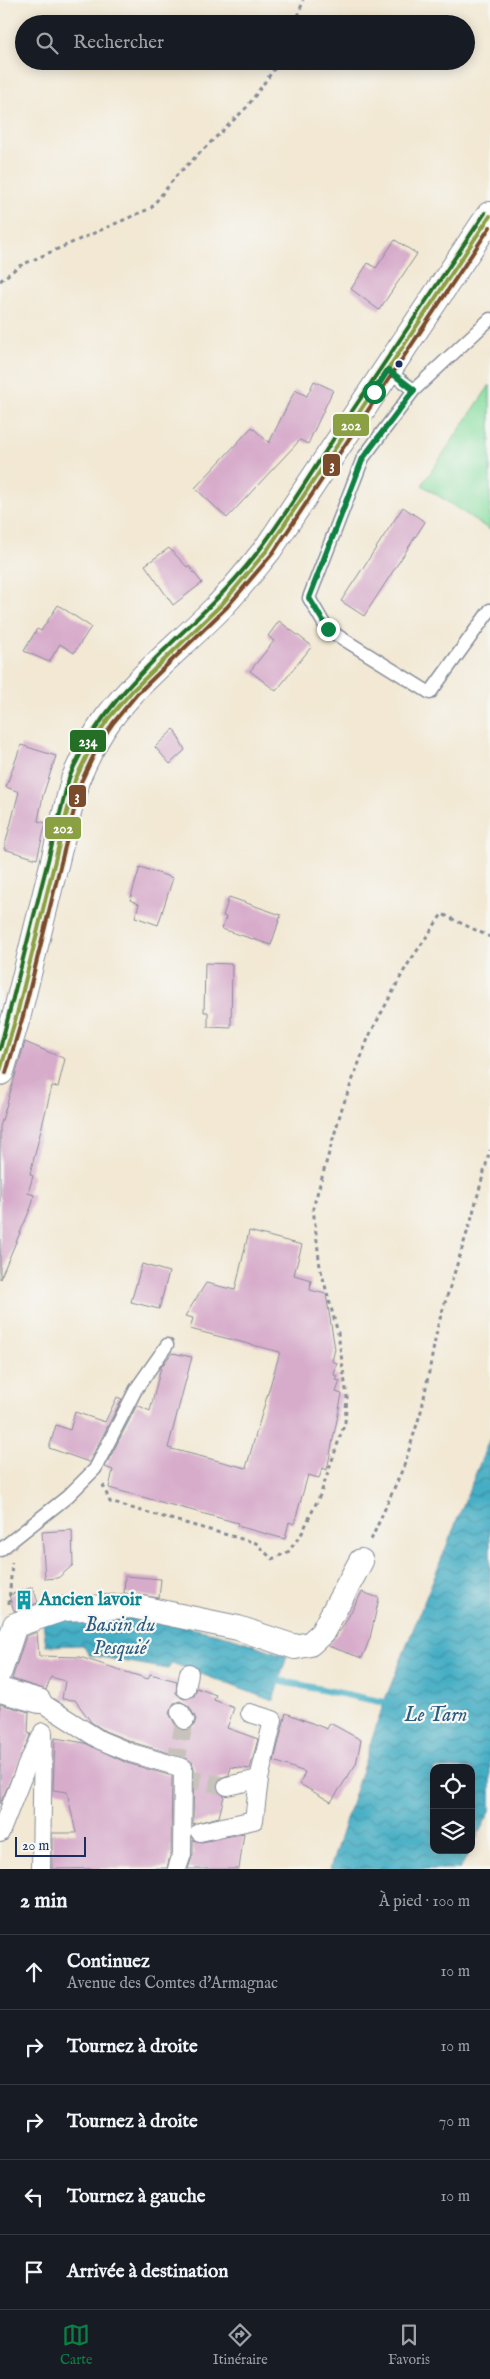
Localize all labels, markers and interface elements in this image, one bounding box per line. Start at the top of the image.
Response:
search box [15,15,475,70]
icon: search [33,29,61,57]
text: Rechercher [73,31,164,55]
unlabelled marker [394,359,404,369]
route start [363,381,386,404]
line badge: 202 [332,413,370,437]
text: 202 [341,417,361,435]
line badge: 3 [322,453,341,477]
text: 3 [329,457,335,475]
route end [317,618,340,641]
line badge: 234 [69,729,107,753]
text: 234 [79,733,98,751]
line badge: 3 [68,784,87,808]
text: 3 [74,788,80,806]
line badge: 202 [44,816,82,840]
text: 202 [53,820,73,838]
place label: Ancien lavoir [38,1588,143,1612]
building icon: Ancien lavoir [13,1589,35,1611]
water label: Bassin du Pesquié [85,1613,155,1661]
water label: Le Tarn [404,1703,467,1728]
map controls [430,1764,475,1854]
button: locate [430,1764,475,1809]
button: layers [430,1809,475,1854]
scale bar [15,1834,86,1857]
text: 20 m [22,1837,49,1855]
text: 2 min [20,1888,67,1915]
text: À pied · 100 m [379,1892,470,1912]
text: Continuez [67,1950,150,1974]
icon: ahead [20,1958,48,1986]
text: 10 m [440,1962,470,1982]
text: Avenue des Comtes d'Armagnac [67,1974,278,1994]
icon: right [20,2033,48,2061]
text: Tournez à droite [67,2035,198,2059]
text: 10 m [440,2037,470,2057]
icon: right [20,2108,48,2136]
text: Tournez à droite [67,2110,198,2134]
text: 70 m [439,2112,470,2132]
icon: left [20,2183,48,2211]
text: Tournez à gauche [67,2185,206,2209]
text: 10 m [440,2187,470,2207]
icon: arrive [20,2258,48,2286]
text: Arrivée à destination [67,2260,228,2284]
tab: Carte [60,2321,93,2369]
tab: Itinéraire [213,2321,268,2369]
tab: Favoris [388,2321,430,2369]

